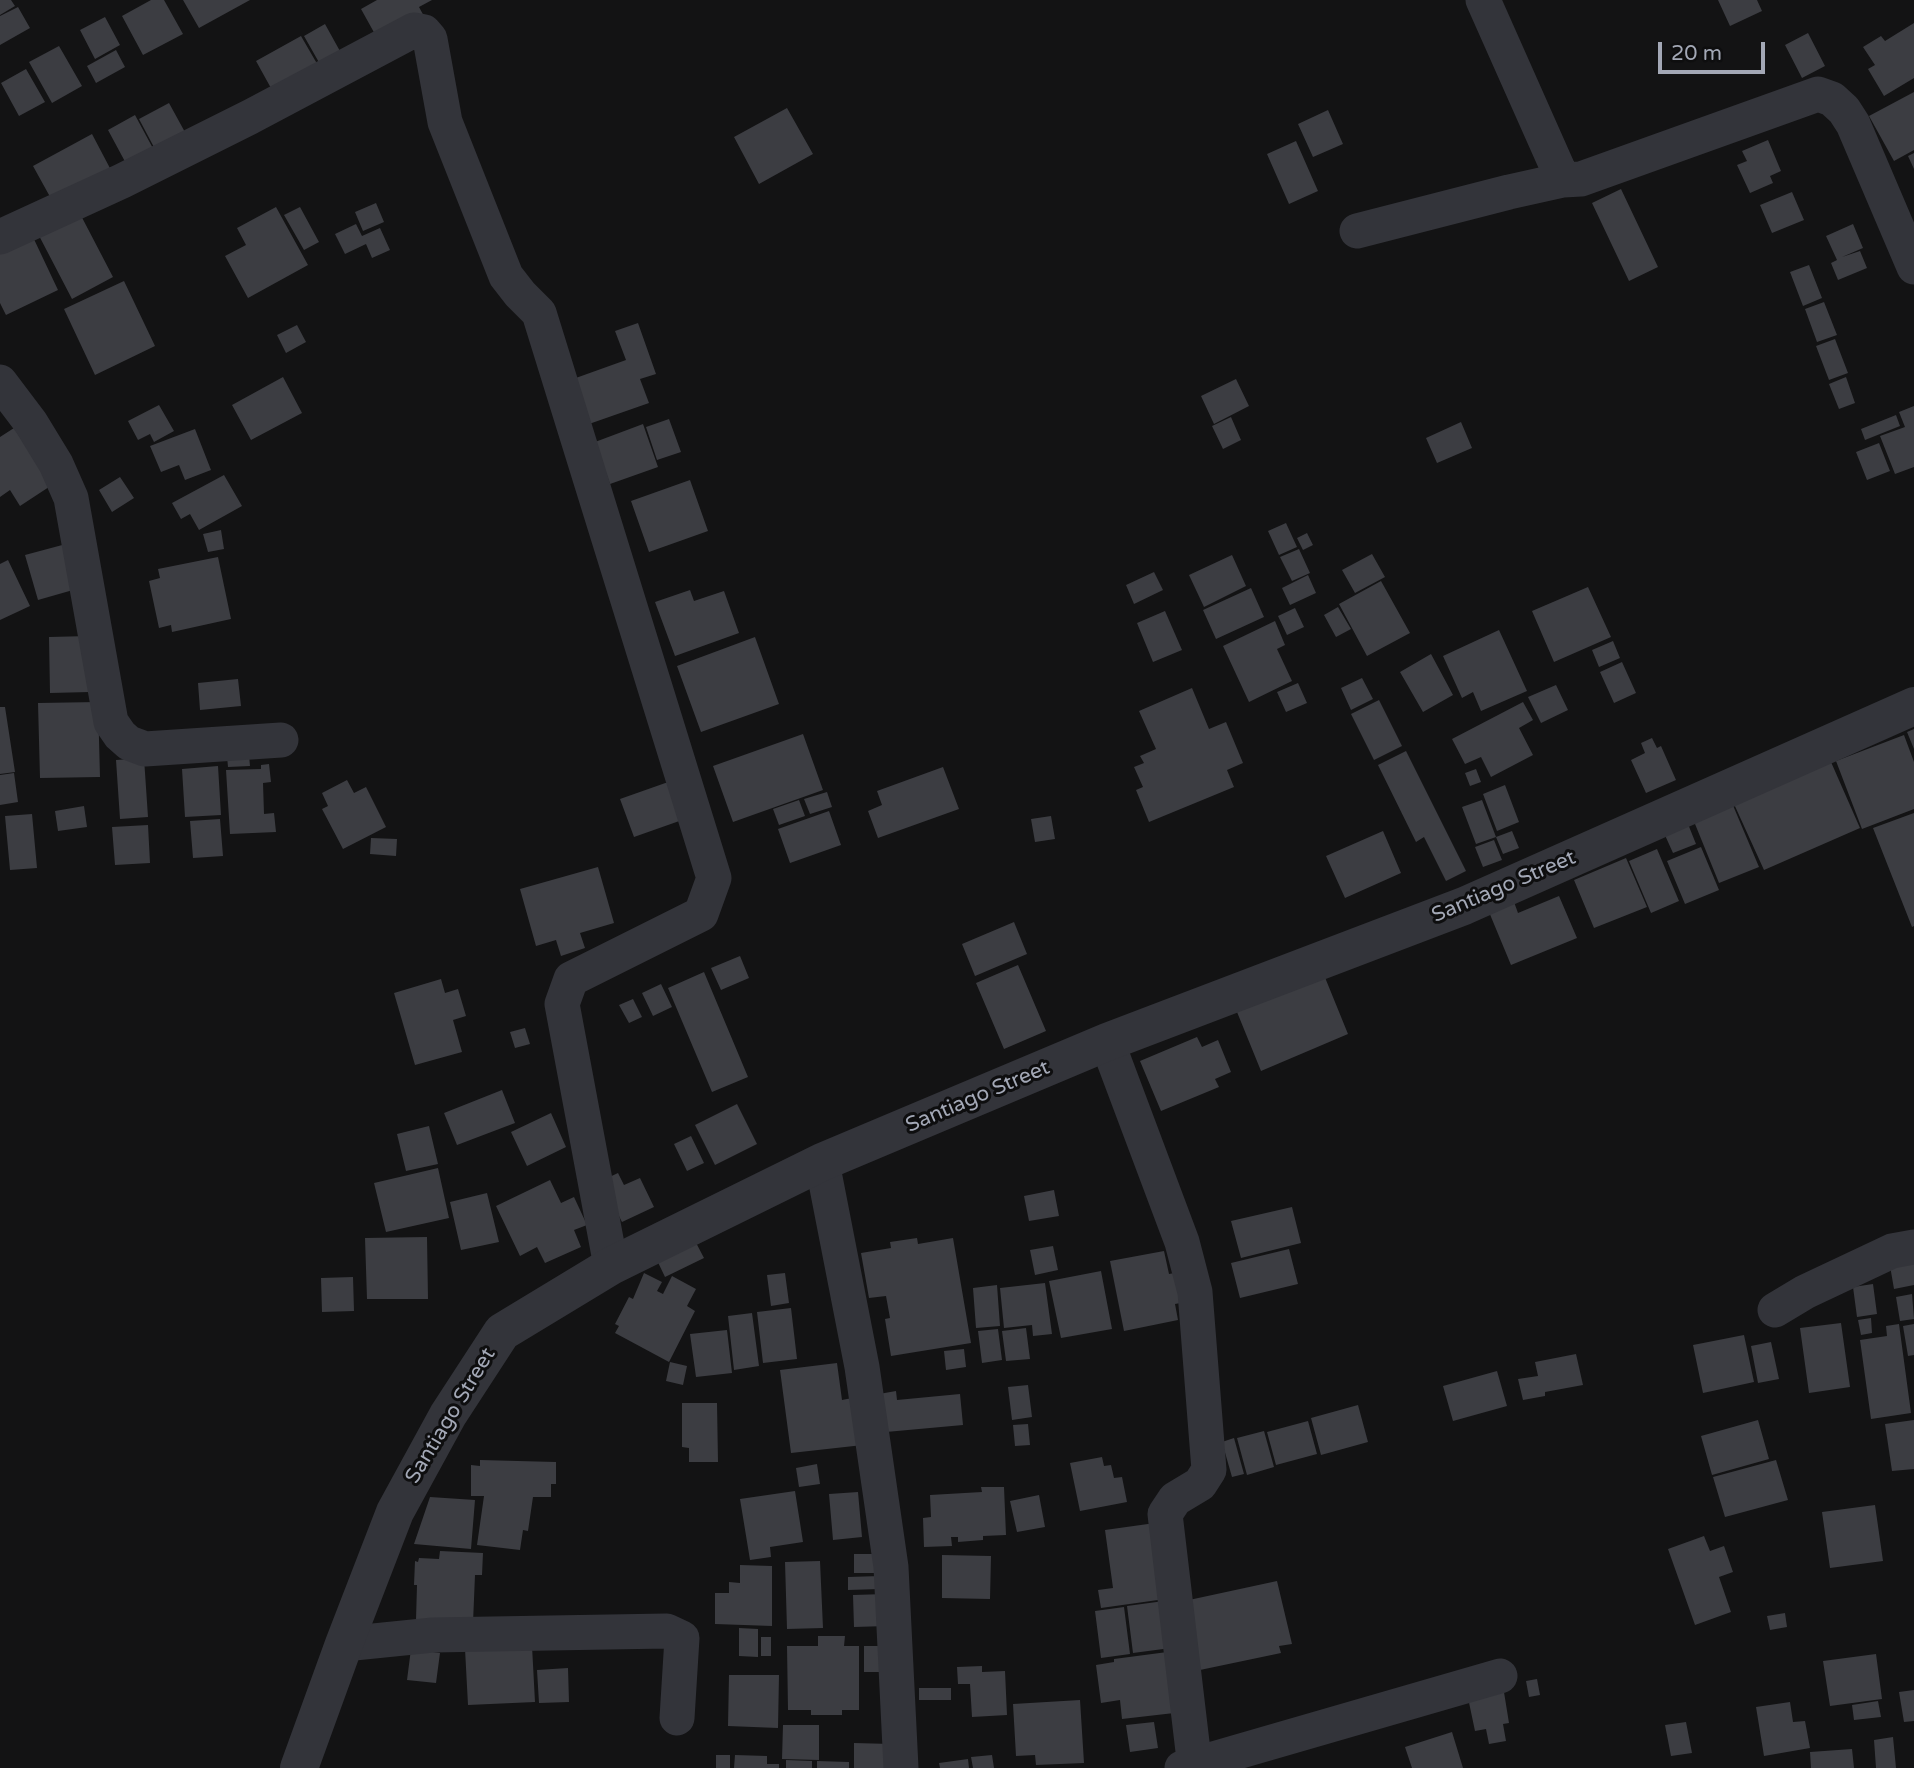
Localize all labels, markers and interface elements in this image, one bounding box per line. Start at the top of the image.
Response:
scale bar [1662,28,1769,72]
text: 20 m [1671,41,1722,66]
street label: Santiago Street [1428,845,1580,929]
street label: Santiago Street [902,1055,1054,1139]
street label: Santiago Street [401,1344,501,1488]

